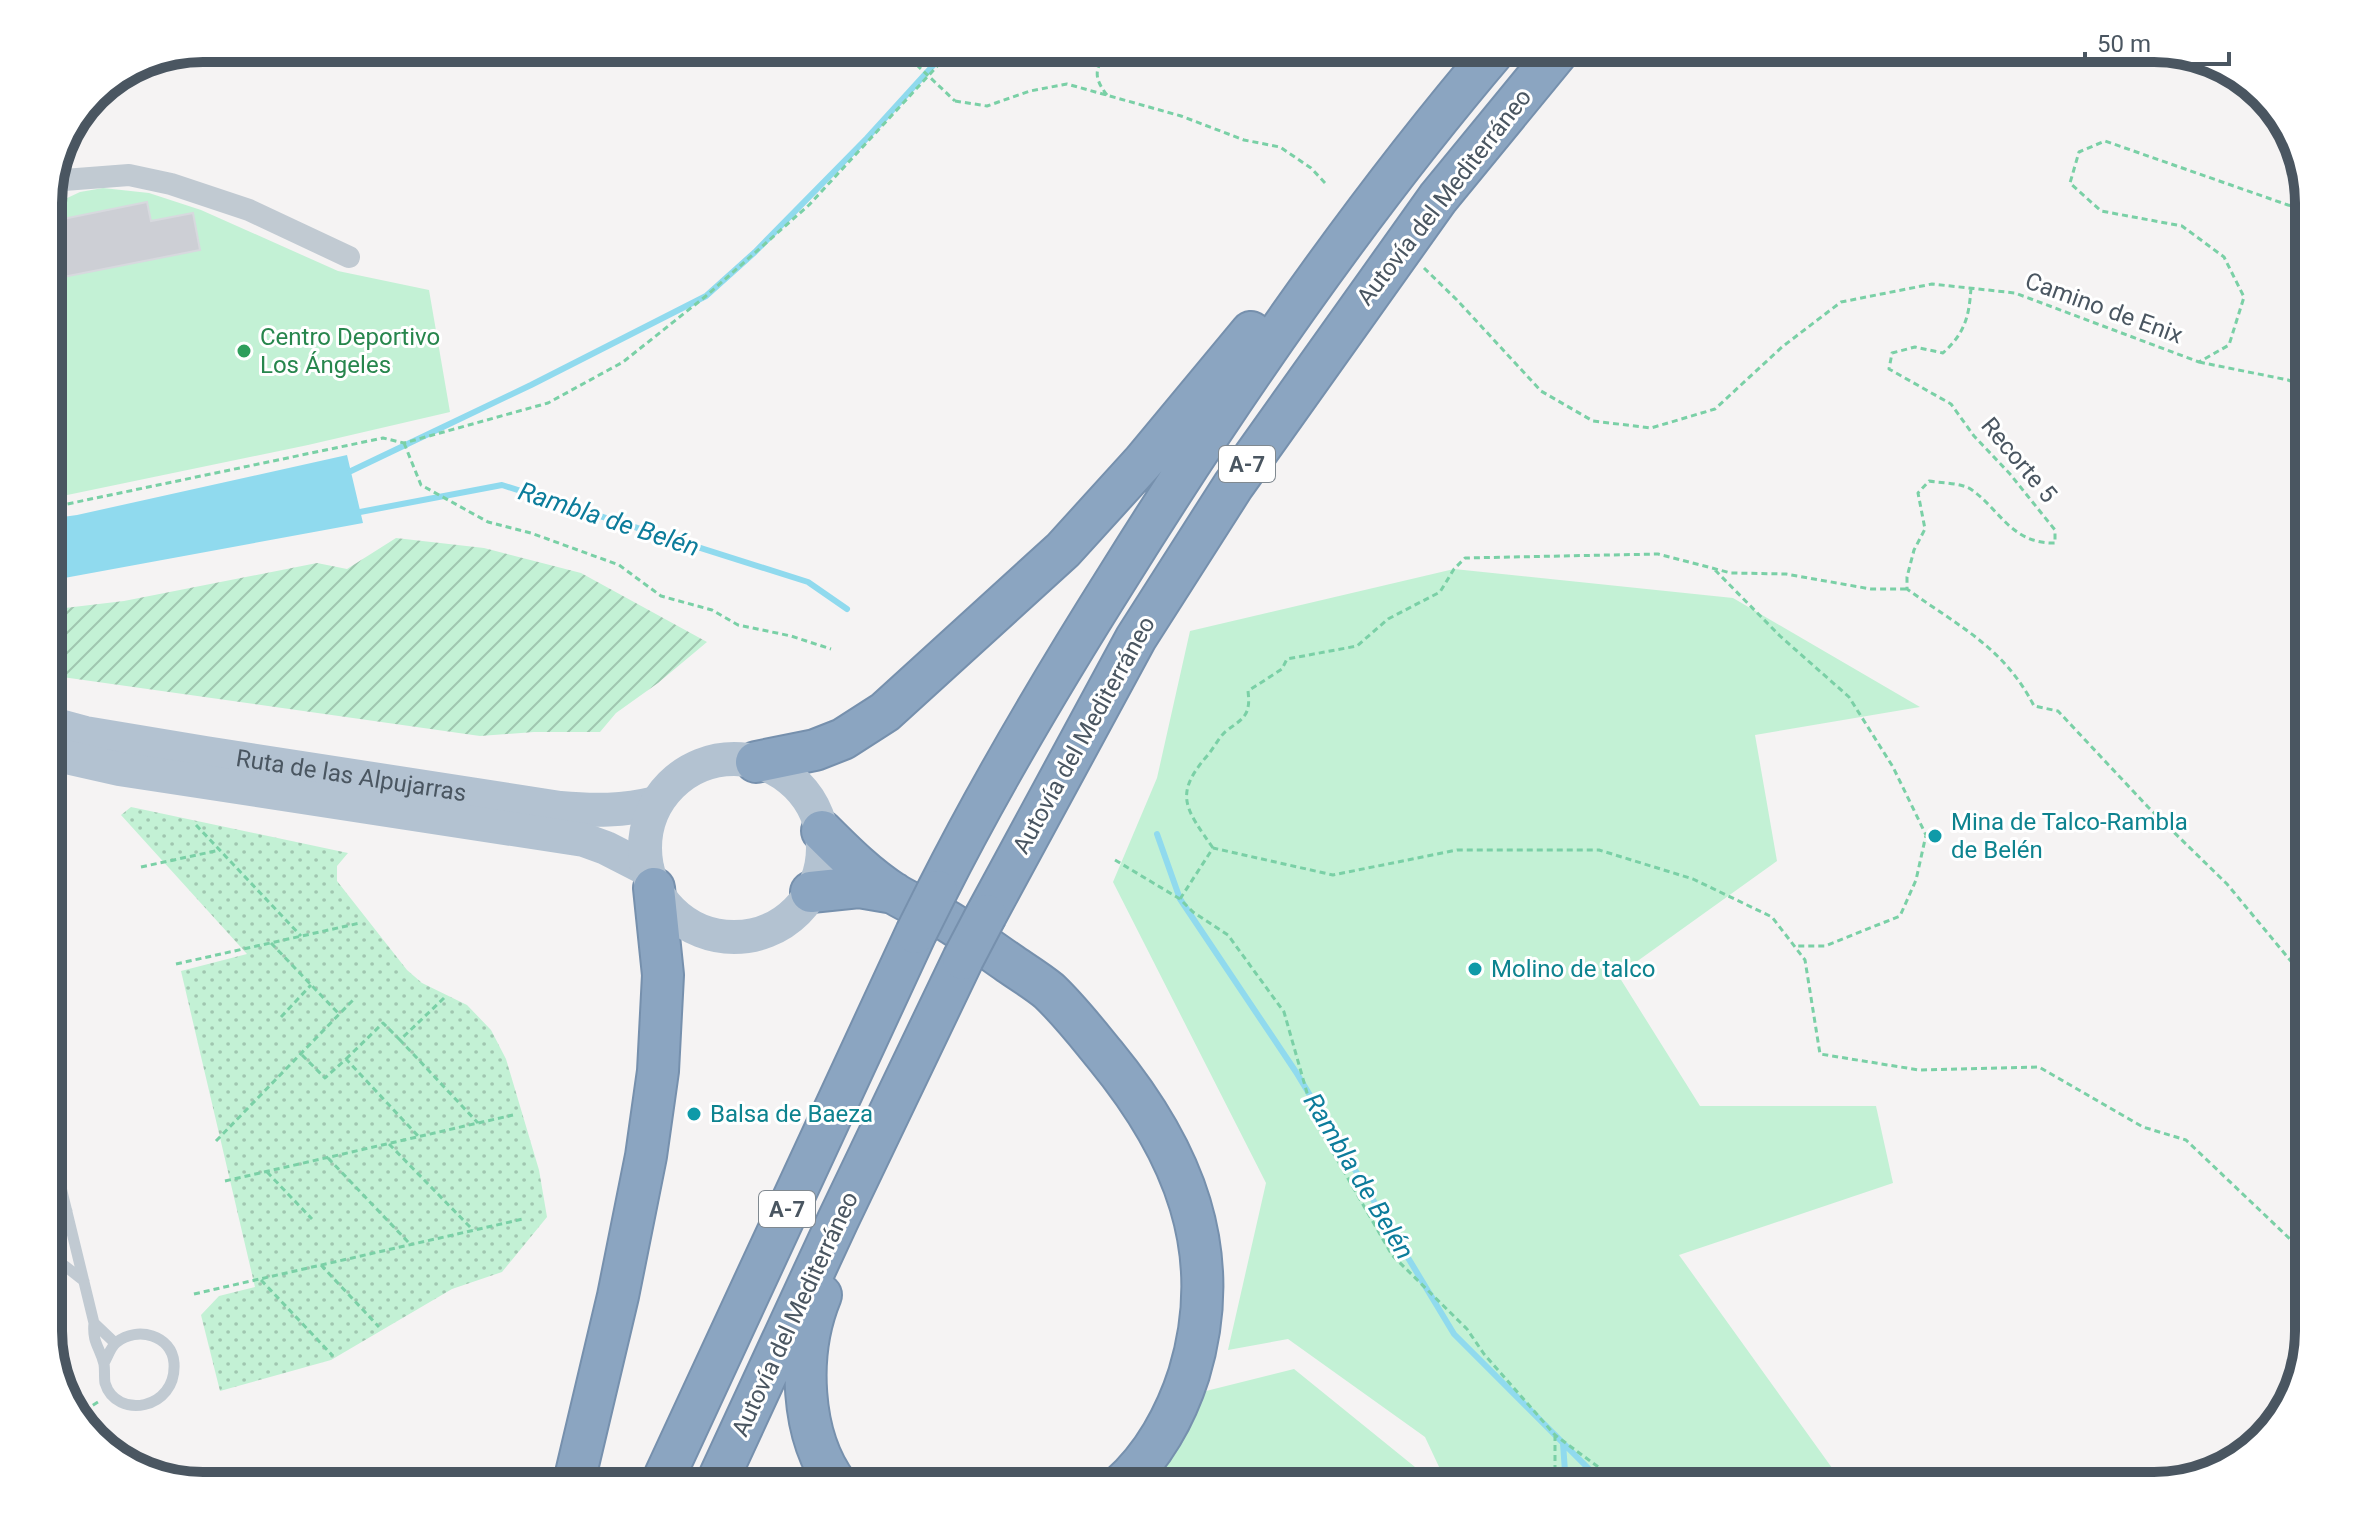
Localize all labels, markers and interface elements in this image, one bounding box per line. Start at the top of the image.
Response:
scale bar [2085,16,2229,66]
text: 50 m [2097,30,2151,58]
street label: Autovía del Mediterráneo [1351,83,1537,311]
street label: Camino de Enix [2022,267,2187,349]
place label: Centro Deportivo Los Ángeles [260,323,440,379]
marker: Centro Deportivo Los Ángeles [235,342,253,360]
street label: Recorte 5 [1975,412,2063,508]
road number: A-7 [1219,446,1275,482]
water label: Rambla de Belén [515,476,703,562]
street label: Autovía del Mediterráneo [1007,612,1161,858]
street label: Ruta de las Alpujarras [234,744,468,807]
place label: Mina de Talco-Rambla de Belén [1951,808,2188,864]
marker: Mina de Talco-Rambla de Belén [1926,827,1944,845]
place label: Molino de talco [1491,955,1655,983]
marker: Molino de talco [1466,960,1484,978]
water label: Rambla de Belén [1298,1088,1420,1264]
place label: Balsa de Baeza [710,1100,873,1128]
marker: Balsa de Baeza [685,1105,703,1123]
street label: Autovía del Mediterráneo [726,1187,864,1441]
road number: A-7 [759,1191,815,1227]

